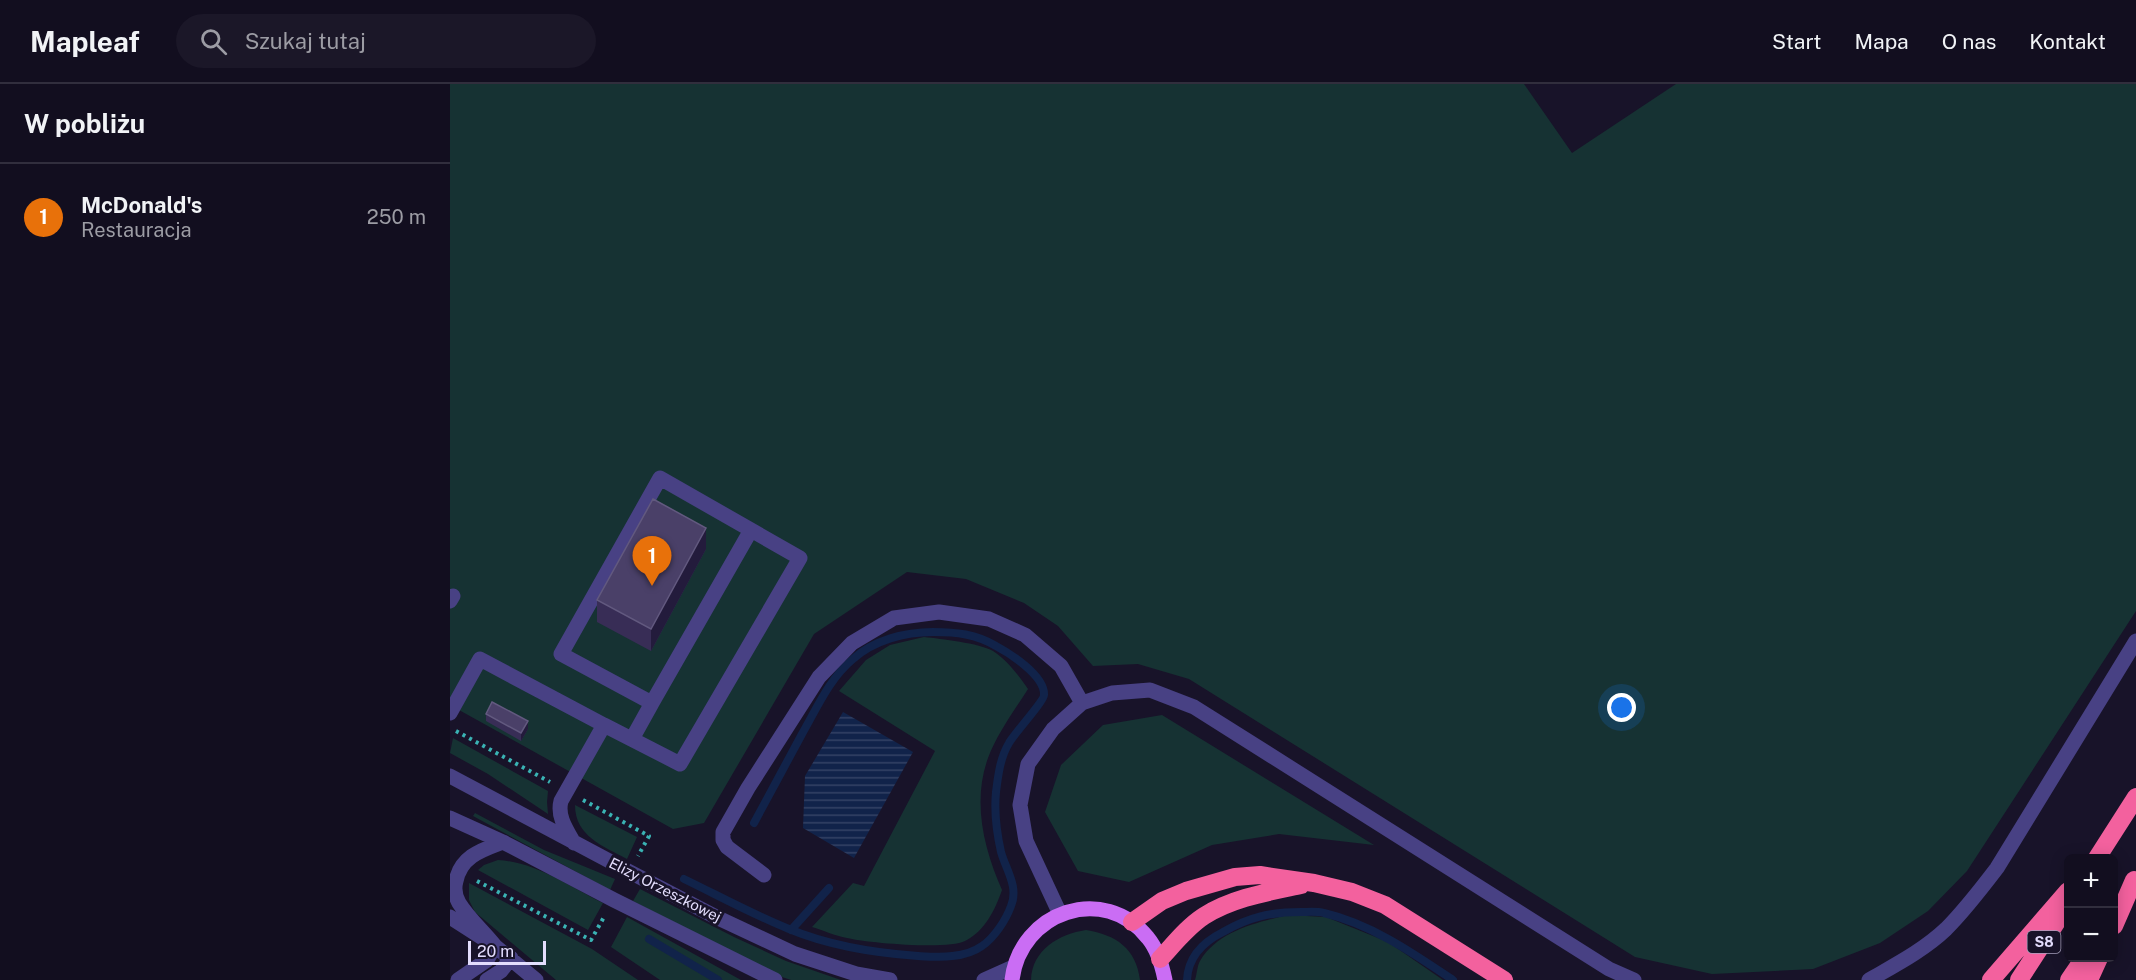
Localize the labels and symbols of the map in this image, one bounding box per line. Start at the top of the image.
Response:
pin: 1 [632,536,672,586]
your location [1607,693,1636,722]
street label: Elizy Orzeszkowej [606,854,724,925]
road number: S8 [2028,931,2060,953]
scale bar [468,938,546,966]

